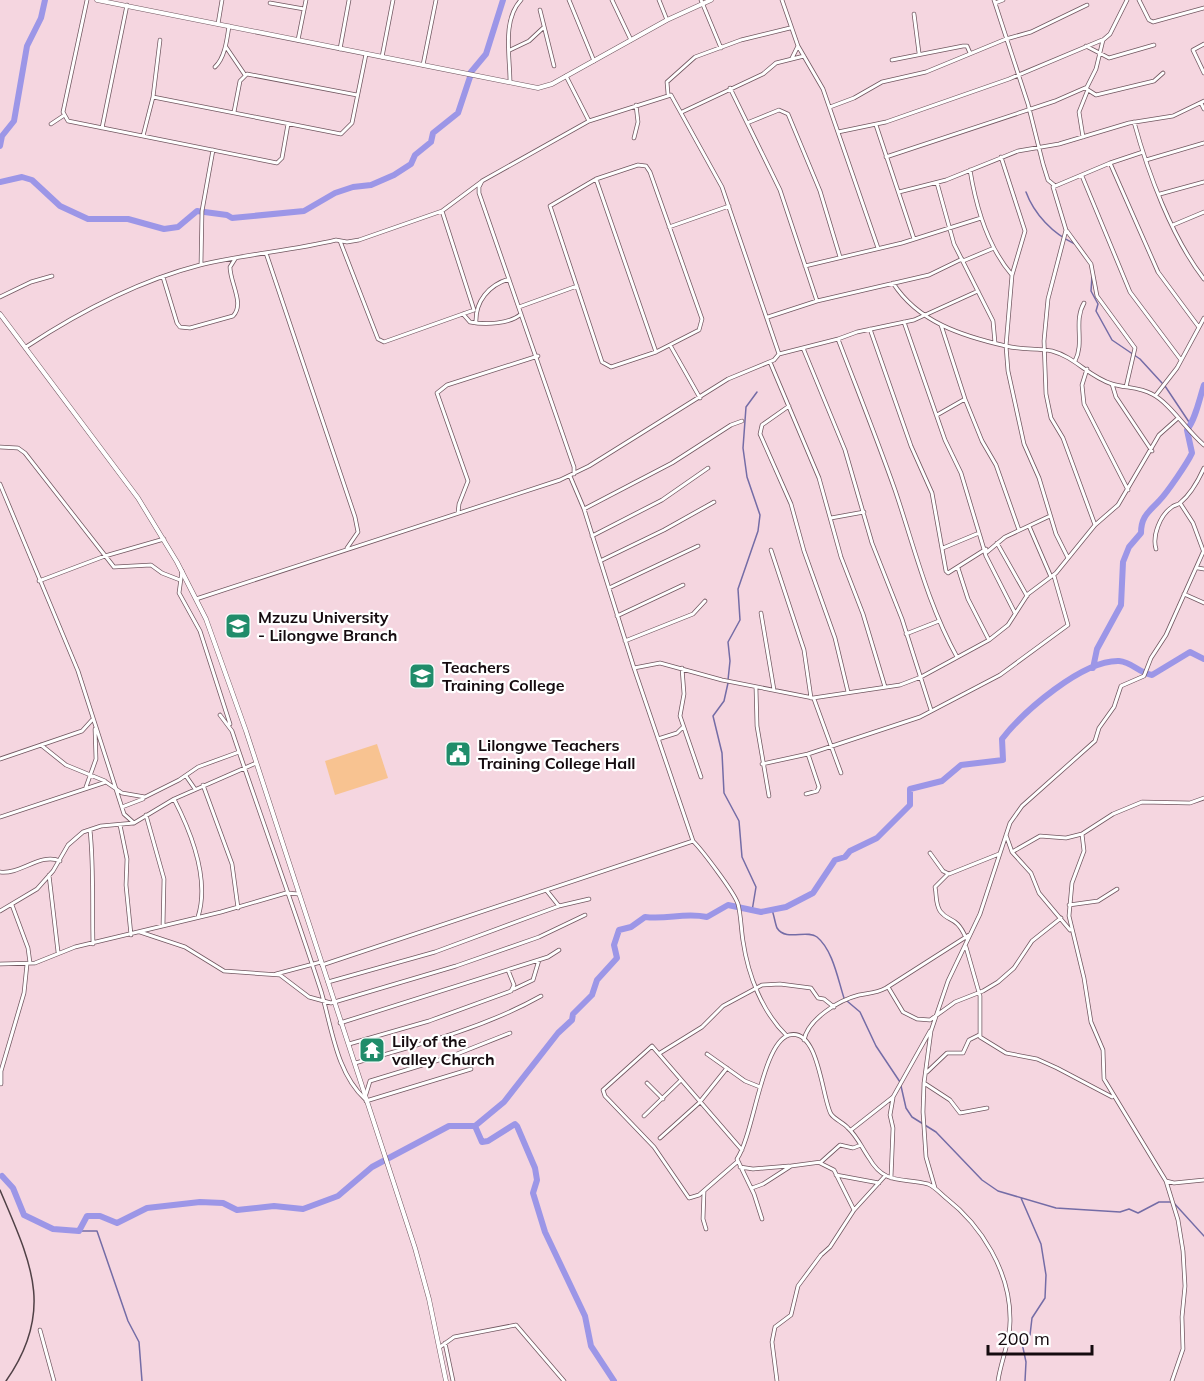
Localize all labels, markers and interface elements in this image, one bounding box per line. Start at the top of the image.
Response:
place label: Mzuzu University - Lilongwe Branch [258,607,397,645]
school or university icon: Mzuzu University - Lilongwe Branch [223,611,253,641]
place label: Teachers Training College [442,657,565,695]
school or university icon: Teachers Training College [407,661,437,691]
place label: Lilongwe Teachers Training College Hall [478,735,636,773]
public building icon: Lilongwe Teachers Training College Hall [443,739,473,769]
place label: Lily of the valley Church [391,1031,495,1069]
temple icon: Lily of the valley Church [357,1035,387,1065]
scale bar [988,1318,1092,1356]
text: 200 m [997,1327,1050,1350]

